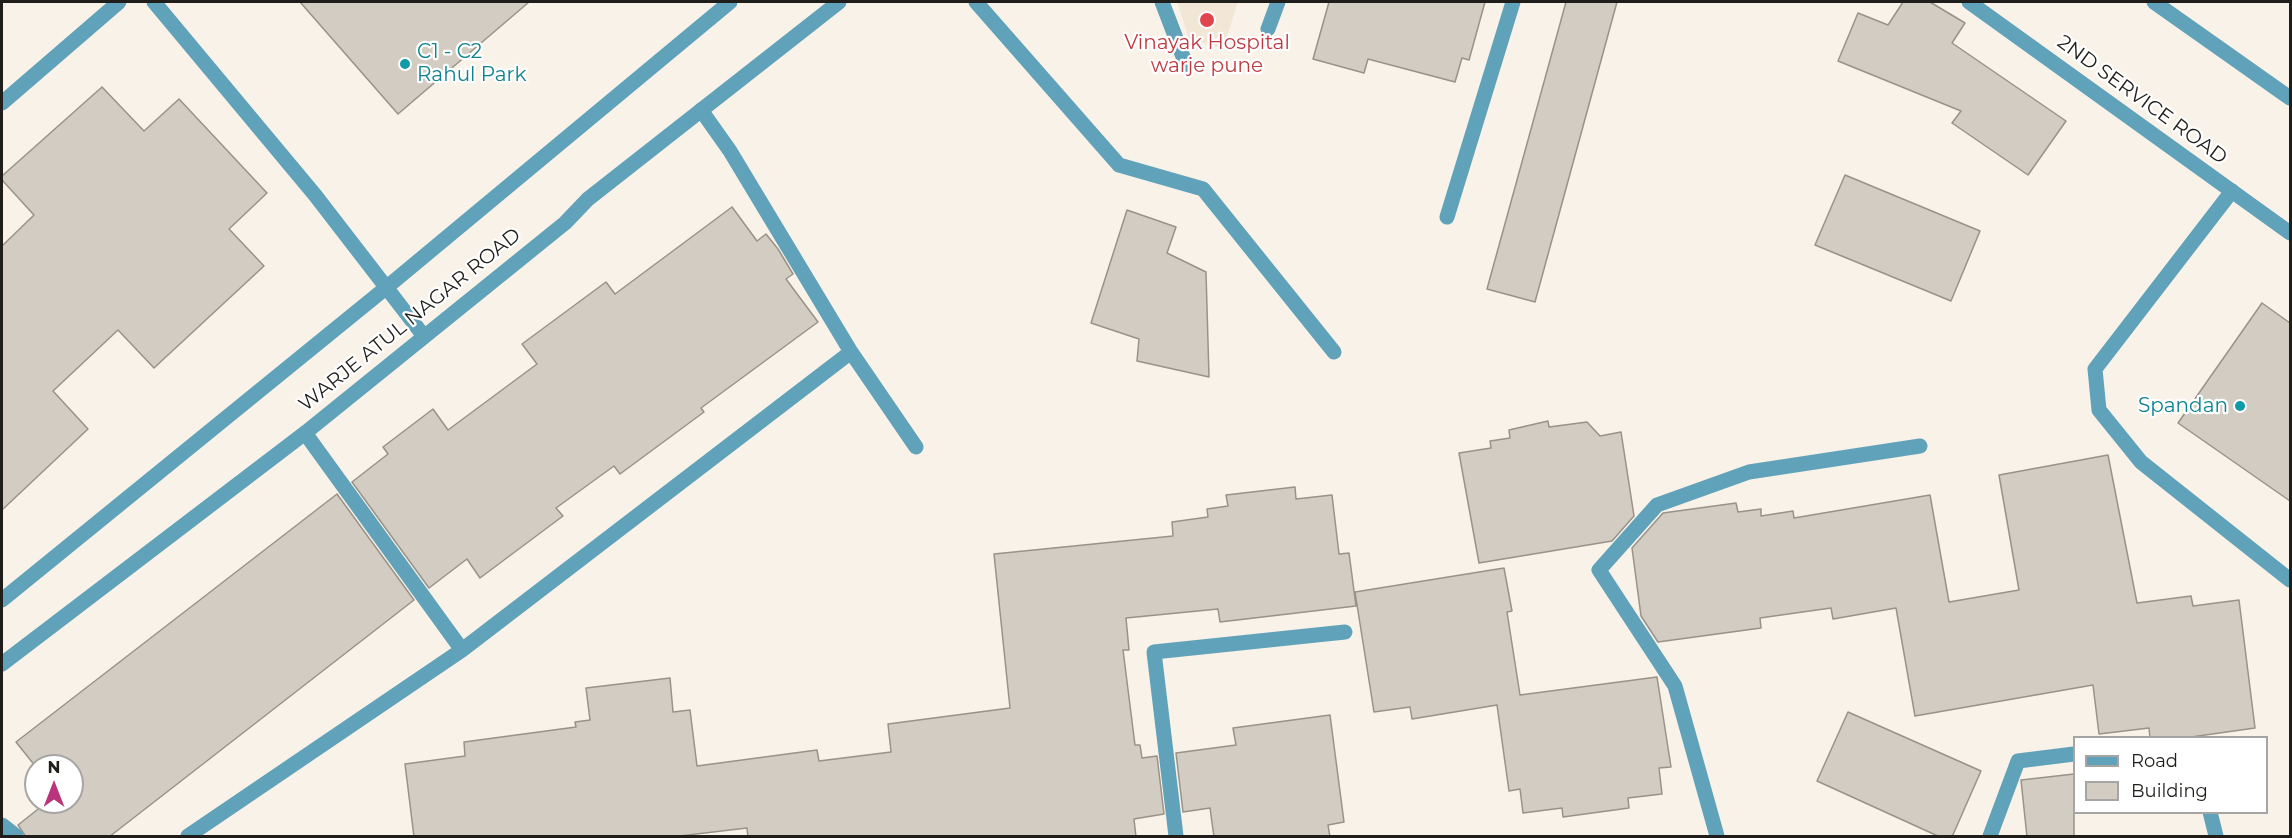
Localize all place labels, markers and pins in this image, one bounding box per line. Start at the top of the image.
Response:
marker: Vinayak Hospital warje pune [1198,11,1216,29]
place label: Vinayak Hospital warje pune [1124,31,1290,78]
place label: C1 - C2 Rahul Park [417,40,526,87]
marker: C1 - C2 Rahul Park [398,57,412,71]
place label: Spandan [2138,394,2228,418]
marker: Spandan [2233,399,2247,413]

